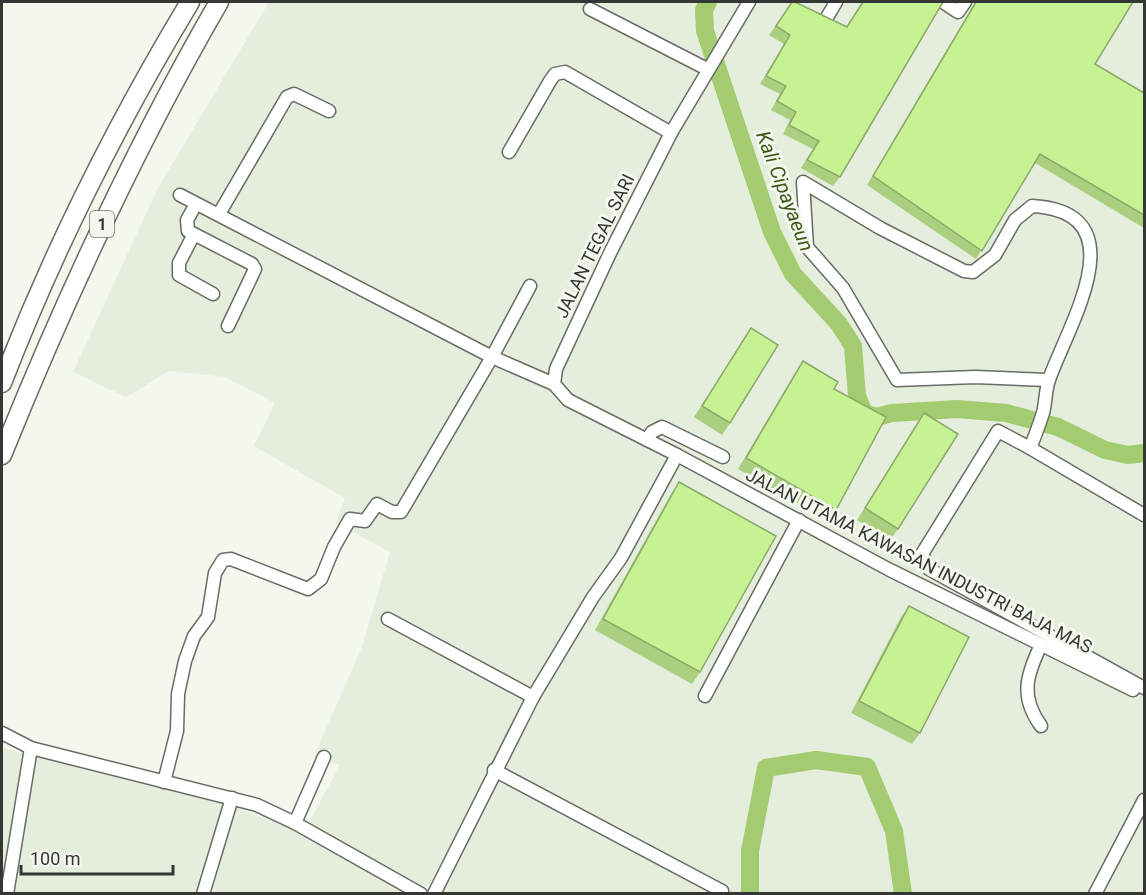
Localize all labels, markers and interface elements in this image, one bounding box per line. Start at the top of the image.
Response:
water label: Kali Cipayaeun [751,127,819,255]
street label: JALAN TEGAL SARI [551,170,639,321]
road number: 1 [90,211,114,237]
street label: JALAN UTAMA KAWASAN INDUSTRI BAJA MAS [743,464,1096,658]
scale bar [21,838,172,876]
text: 100 m [30,848,81,869]

